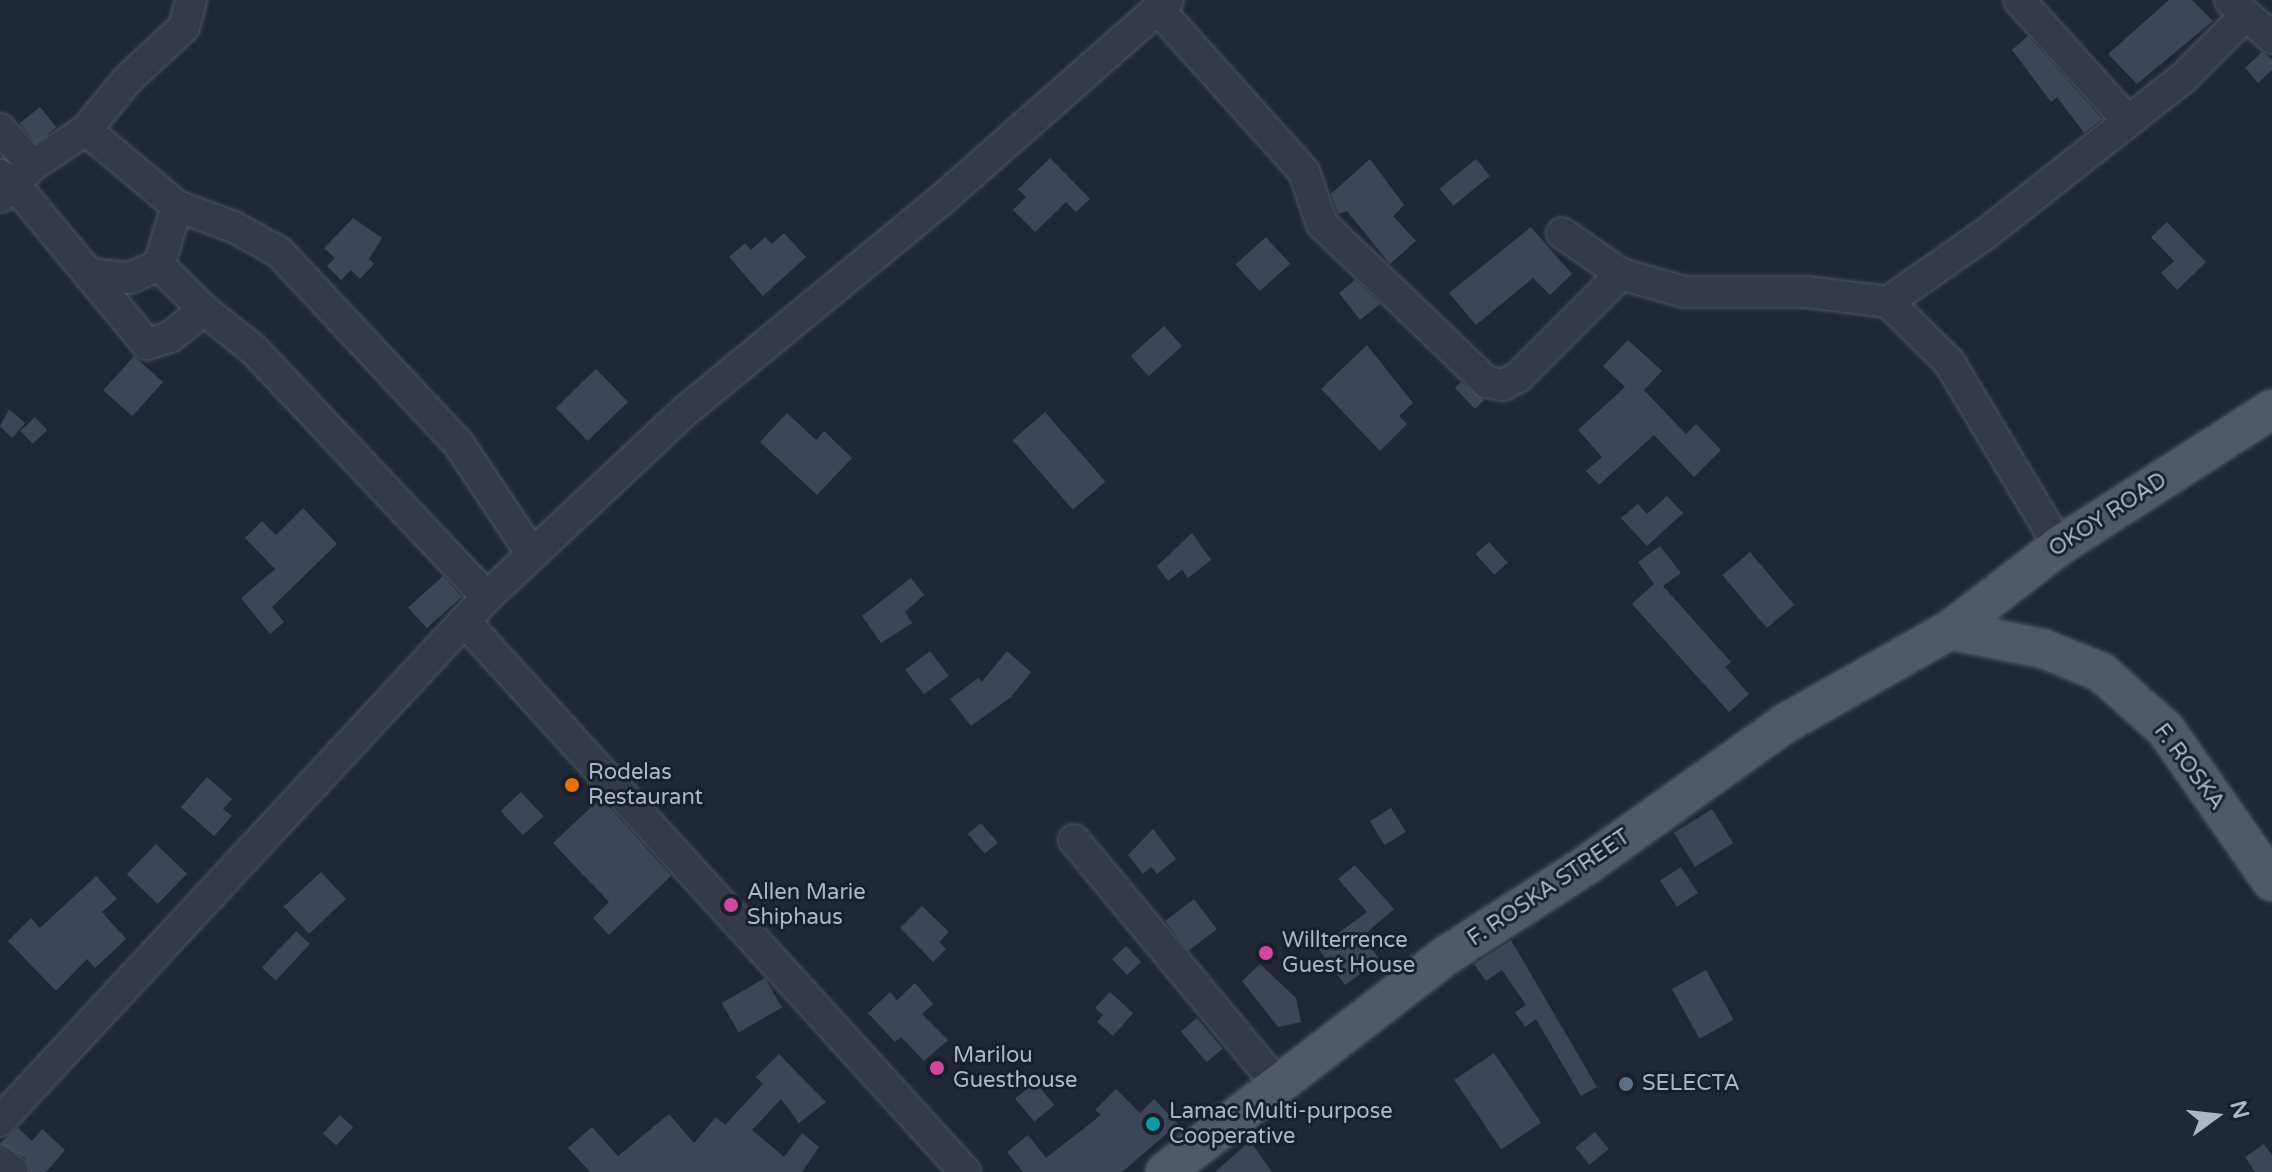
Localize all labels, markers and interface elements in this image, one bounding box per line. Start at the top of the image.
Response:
street label: OKOY ROAD [2044,467,2172,563]
street label: F. ROSKA [2148,719,2230,815]
place label: Rodelas Restaurant [588,759,703,810]
marker: Rodelas Restaurant [563,776,581,794]
street label: F. ROSKA STREET [1463,824,1635,952]
place label: Allen Marie Shiphaus [747,879,866,930]
marker: Allen Marie Shiphaus [722,896,740,914]
place label: Willterrence Guest House [1282,927,1415,978]
marker: Willterrence Guest House [1257,944,1275,962]
place label: Marilou Guesthouse [953,1042,1078,1094]
marker: Marilou Guesthouse [928,1059,946,1077]
place label: SELECTA [1642,1071,1740,1097]
marker: SELECTA [1617,1075,1635,1093]
north arrow [2176,1076,2256,1156]
place label: Lamac Multi-purpose Cooperative [1169,1098,1393,1150]
text: N [2224,1098,2254,1122]
marker: Lamac Multi-purpose Cooperative [1144,1115,1162,1133]

